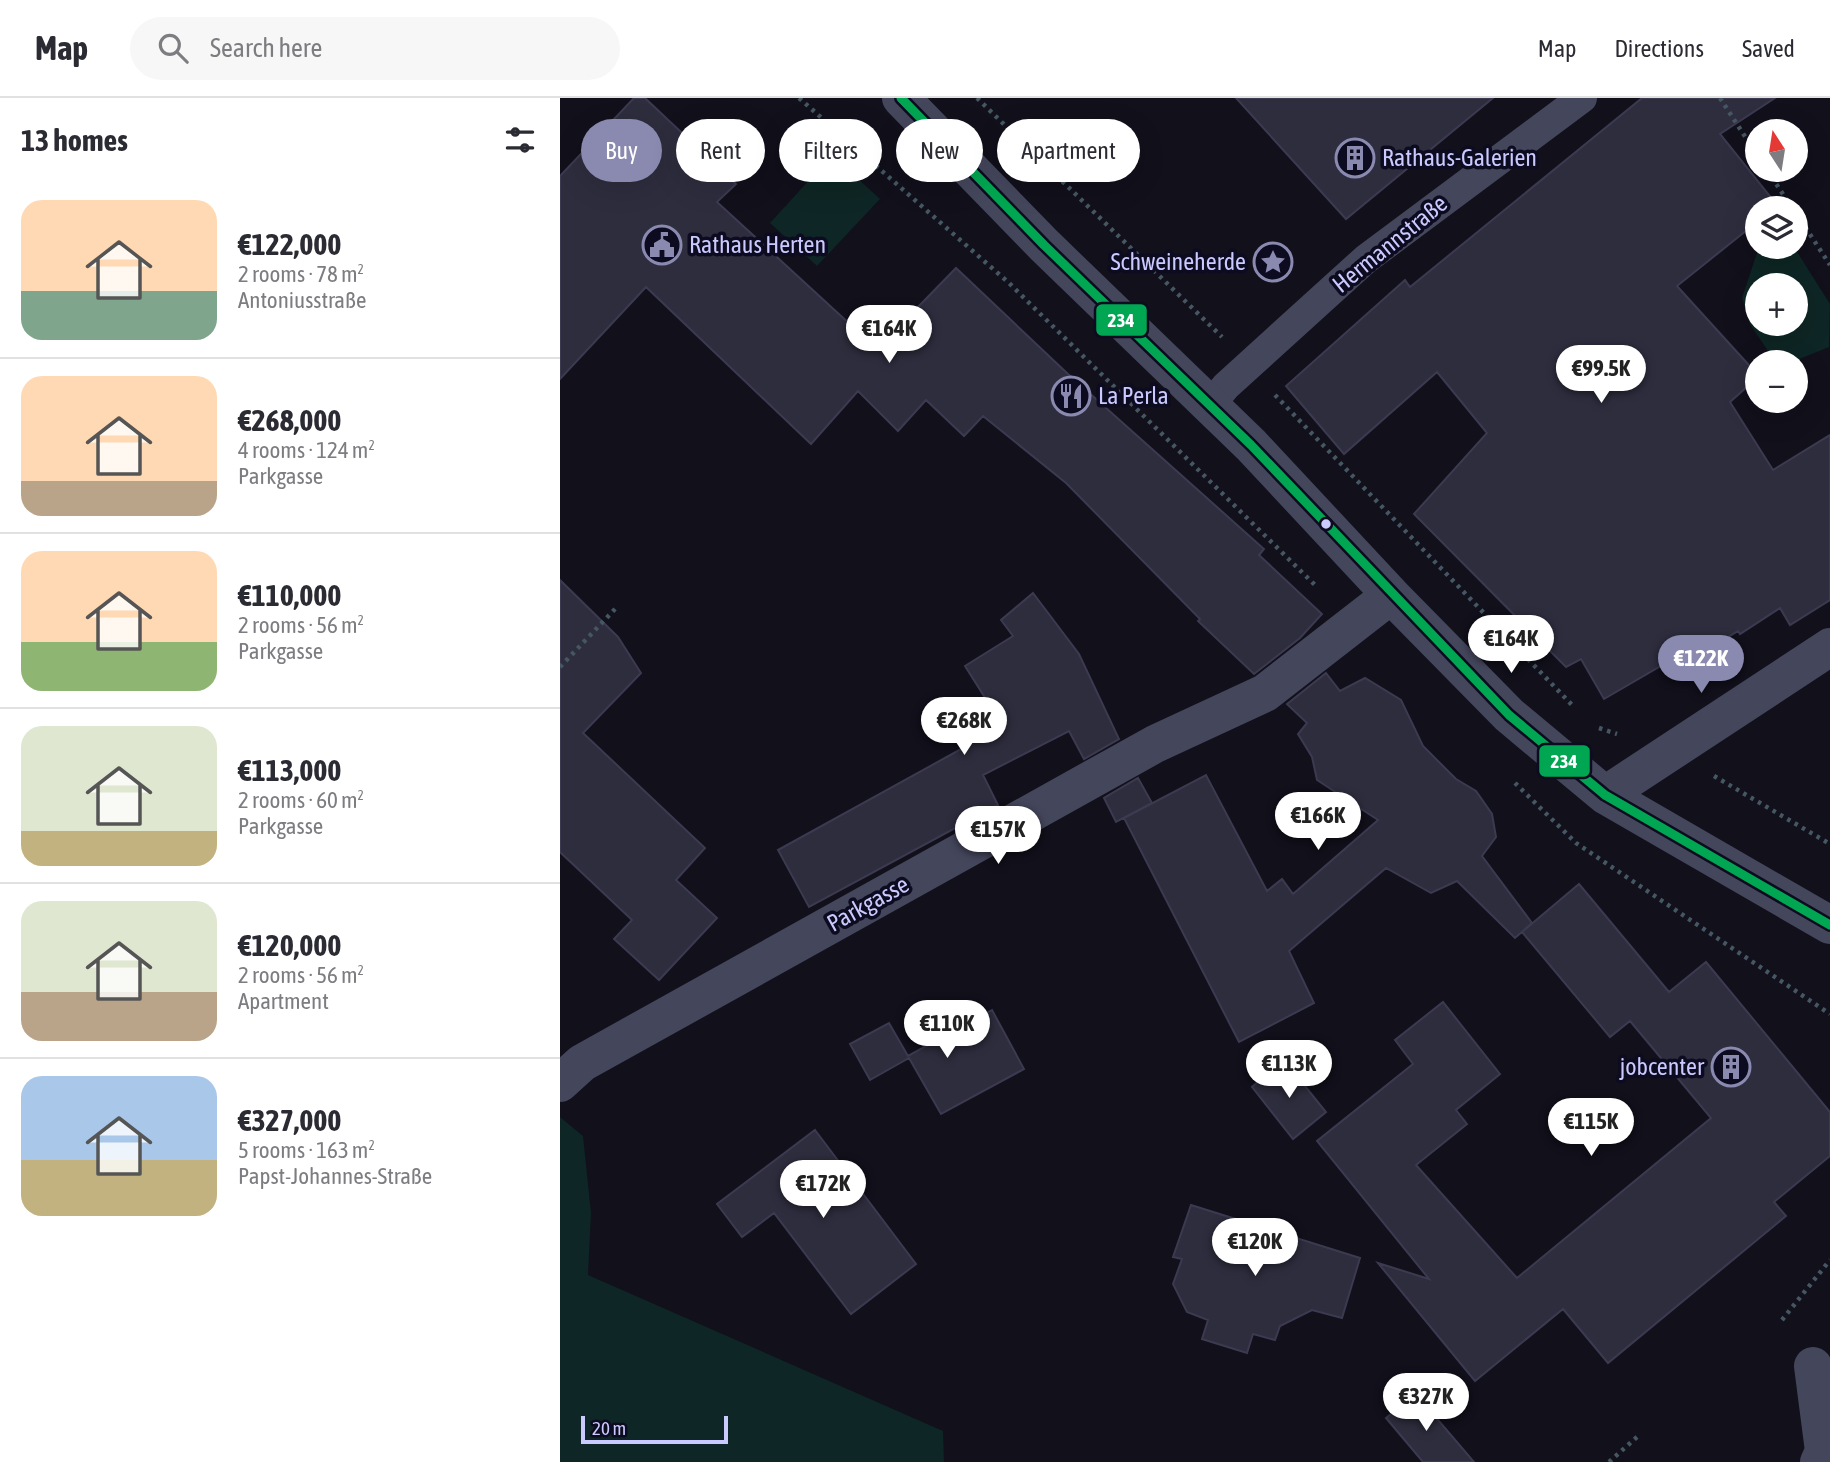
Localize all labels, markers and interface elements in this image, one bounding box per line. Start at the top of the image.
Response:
search box [130,17,620,80]
text: Map [35,29,88,67]
icon: search [154,29,192,67]
text: Search here [210,33,322,63]
text: Map [1538,35,1576,62]
text: Directions [1614,35,1704,62]
text: Saved [1742,35,1795,62]
chip: Buy [581,119,662,182]
chip: Rent [676,119,765,182]
chip: Filters [779,119,882,182]
chip: New [896,119,983,182]
chip: Apartment [997,119,1140,182]
north arrow [1745,119,1808,182]
map controls [1745,119,1808,413]
icon: filters [501,121,539,159]
text: 13 homes [21,123,128,157]
building icon: Rathaus-Galerien [1334,137,1376,179]
place label: Rathaus-Galerien [1382,144,1537,171]
street label: Hermannstraße [1327,189,1452,298]
button: layers [1745,196,1808,259]
public building icon: Rathaus Herten [641,224,683,266]
text: €122,000 [238,227,341,261]
icon: home [77,228,161,312]
place label: Rathaus Herten [689,231,826,258]
place icon: Schweineherde [1252,241,1294,283]
place label: Schweineherde [1110,248,1246,275]
text: 2 rooms · 78 m² [238,261,364,287]
button: + [1745,273,1808,336]
text: Antoniusstraße [238,287,366,313]
line badge: 234 [1095,303,1148,337]
pin: €164K [840,306,938,365]
text: 234 [1108,309,1134,331]
text: €164K [862,315,916,341]
pin: €99.5K [1544,345,1658,405]
button: − [1745,350,1808,413]
text: €99.5K [1572,355,1630,381]
restaurant icon: La Perla [1050,375,1092,417]
place label: La Perla [1098,382,1169,409]
text: €268,000 [238,403,341,437]
icon: home [77,404,161,488]
text: 4 rooms · 124 m² [238,437,375,463]
text: Parkgasse [238,463,323,489]
unlabelled marker [1319,517,1333,531]
text: €110,000 [238,578,341,612]
icon: home [77,579,161,663]
text: 2 rooms · 56 m² [238,612,364,638]
pin: €164K [1462,616,1560,675]
text: €164K [1484,625,1538,651]
pin: €122K [1652,636,1750,695]
text: Parkgasse [238,638,323,664]
text: €122K [1674,645,1728,671]
pin: €268K [915,698,1013,757]
text: €268K [937,707,991,733]
line badge: 234 [1538,744,1591,778]
text: 234 [1551,750,1577,772]
text: €113,000 [238,753,341,787]
icon: home [77,754,161,838]
text: 2 rooms · 60 m² [238,787,364,813]
pin: €166K [1269,792,1367,852]
text: €166K [1291,802,1345,828]
pin: €157K [949,806,1047,866]
text: Parkgasse [238,813,323,839]
text: €157K [971,816,1025,842]
street label: Parkgasse [822,870,913,937]
text: €120,000 [238,928,341,962]
icon: home [77,929,161,1013]
text: 2 rooms · 56 m² [238,962,364,988]
text: Apartment [238,988,329,1014]
pin: €110K [898,1000,996,1060]
text: €110K [920,1010,974,1036]
pin: €113K [1240,1040,1338,1100]
building icon: jobcenter [1710,1046,1752,1088]
text: €113K [1262,1050,1316,1076]
place label: jobcenter [1619,1053,1705,1080]
pin: €115K [1542,1098,1640,1158]
text: €327,000 [238,1103,341,1137]
icon: home [77,1104,161,1188]
text: €115K [1564,1108,1618,1134]
text: 5 rooms · 163 m² [238,1137,375,1163]
pin: €172K [774,1160,872,1220]
text: Papst-Johannes-Straße [238,1163,432,1189]
text: €172K [796,1170,850,1196]
pin: €120K [1206,1218,1304,1278]
text: €120K [1228,1228,1282,1254]
pin: €327K [1377,1374,1475,1433]
text: €327K [1399,1383,1453,1409]
scale bar [581,1413,728,1445]
text: 20 m [592,1417,626,1439]

